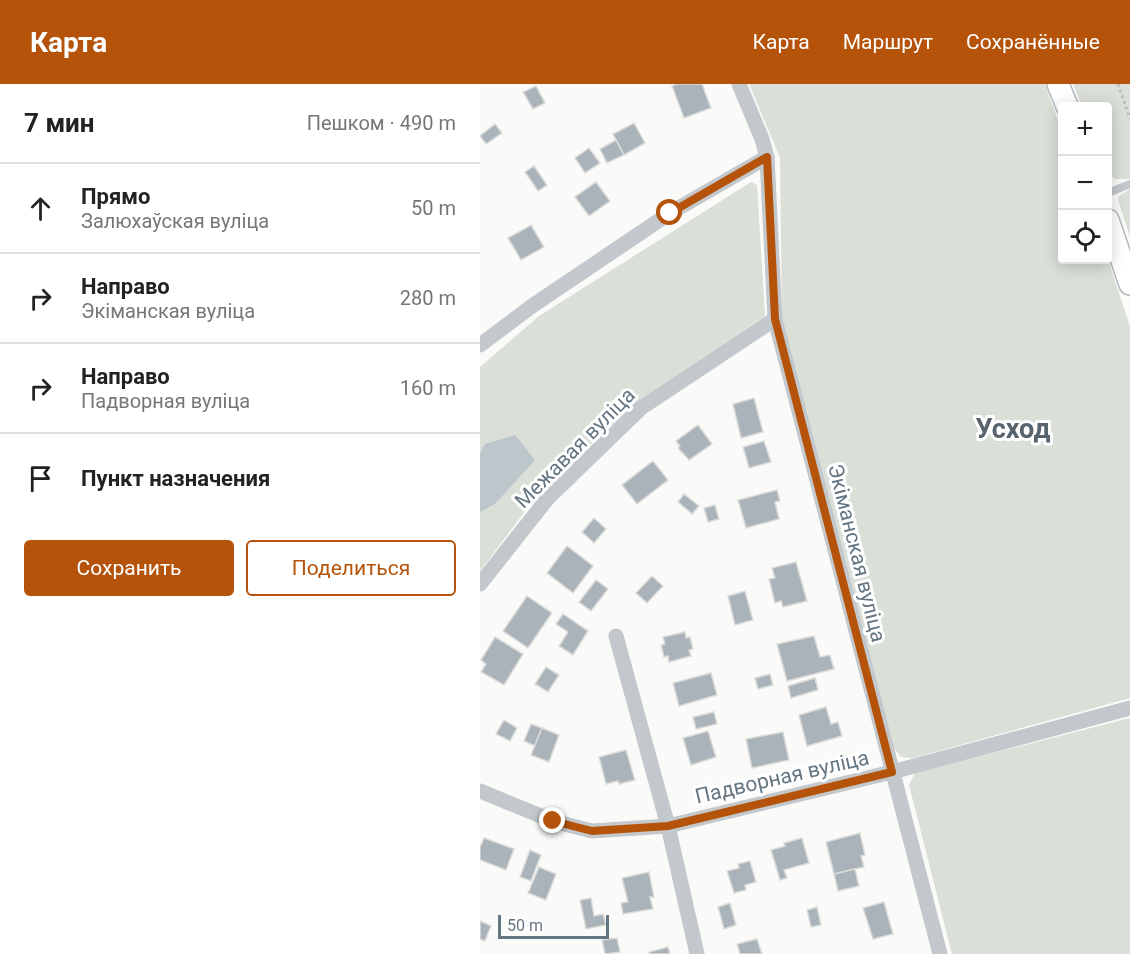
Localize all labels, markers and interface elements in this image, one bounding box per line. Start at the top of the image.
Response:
text: Карта [30,26,107,59]
text: Карта [753,30,810,54]
text: Маршрут [843,30,933,54]
text: Сохранённые [966,30,1100,54]
map controls [1058,102,1112,264]
button: + [1058,102,1112,156]
text: 7 мин [24,108,95,138]
text: Пешком · 490 m [307,111,456,135]
button: − [1058,156,1112,210]
text: Прямо [81,184,150,209]
icon: ahead [24,192,57,225]
text: 50 m [411,196,456,220]
route start [656,199,682,225]
text: Залюхаўская вуліца [81,209,269,233]
button: locate [1058,210,1112,264]
text: Направо [81,274,170,299]
icon: right [24,282,57,315]
text: 280 m [400,286,456,310]
text: Экіманская вуліца [81,299,255,323]
text: Направо [81,364,170,389]
icon: right [24,372,57,405]
text: 160 m [400,376,456,400]
street label: Межавая вуліца [510,383,640,513]
text: Падворная вуліца [81,389,250,413]
district label: Усход [976,413,1050,445]
street label: Экіманская вуліца [823,461,891,645]
icon: arrive [24,462,57,495]
text: Пункт назначения [81,466,270,491]
button: Сохранить [24,540,234,596]
button: Поделиться [246,540,456,596]
street label: Падворная вуліца [693,745,871,809]
route end [539,807,565,833]
scale bar [498,912,609,940]
text: 50 m [507,916,543,935]

